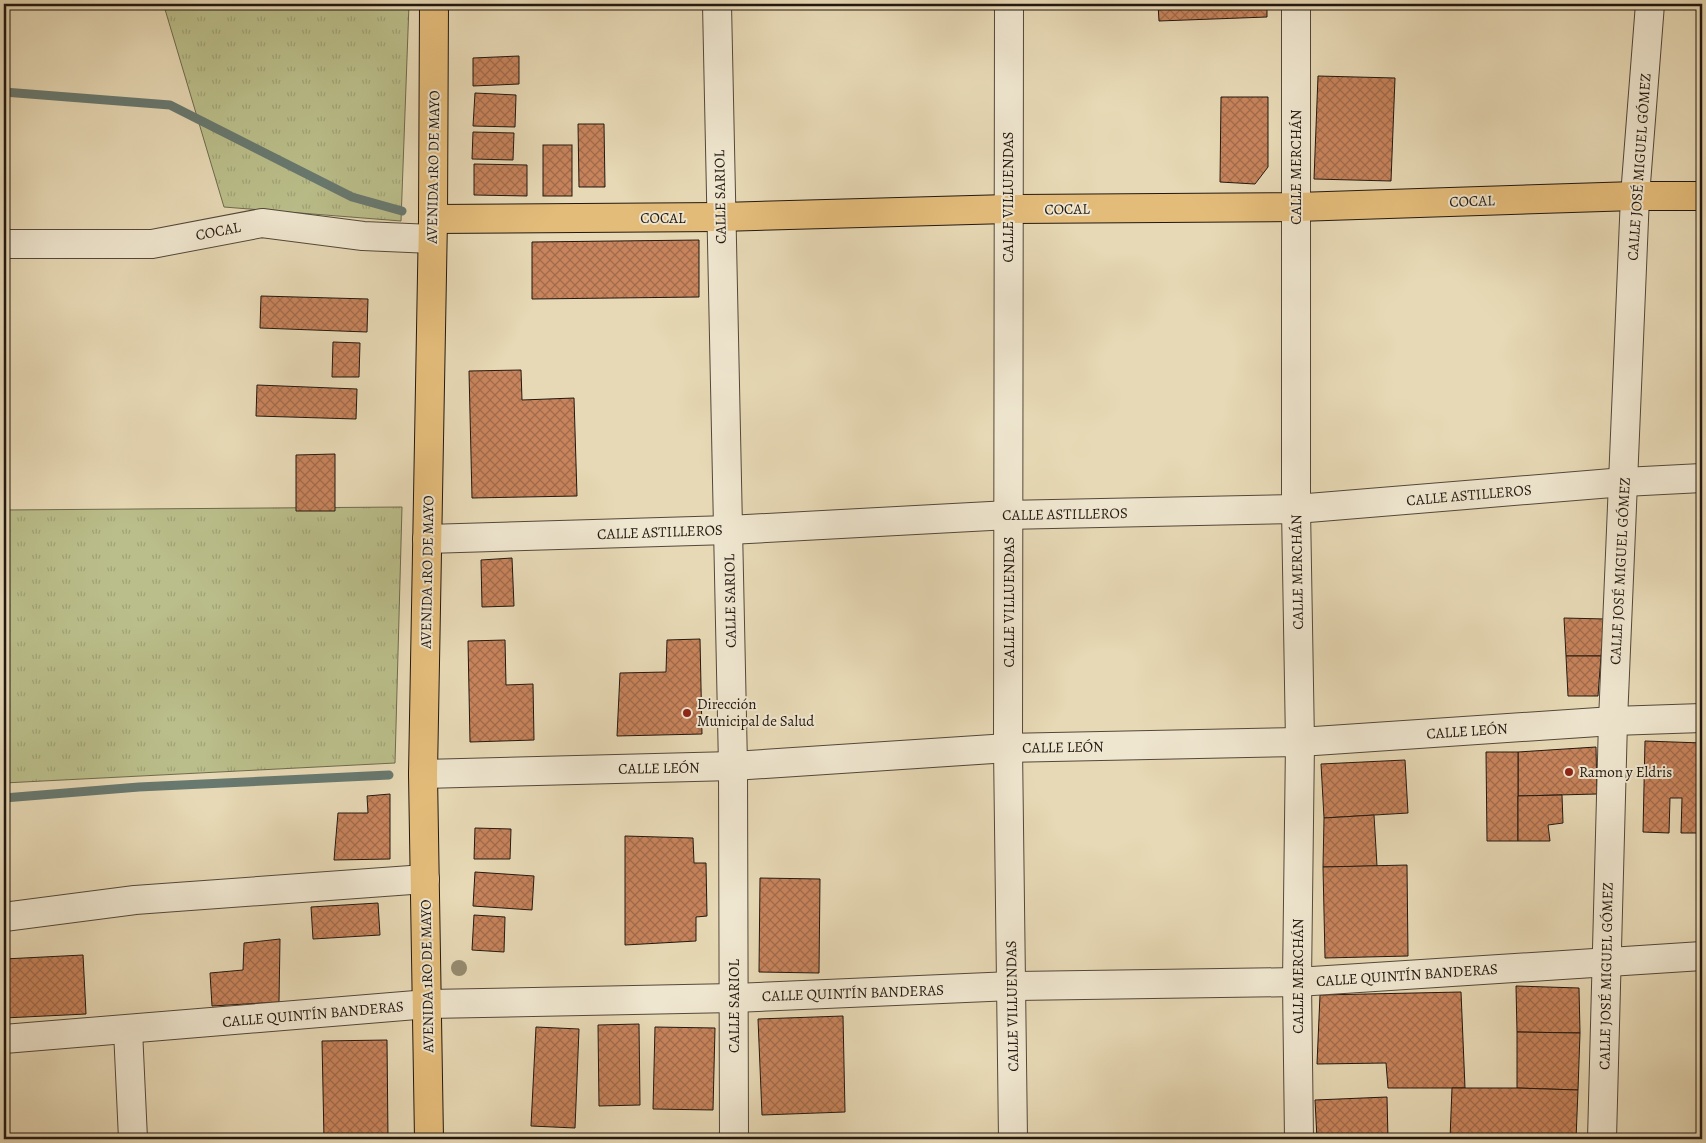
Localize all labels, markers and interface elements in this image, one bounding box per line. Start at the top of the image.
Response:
street label: CALLE JOSÉ MIGUEL GÓMEZ [1622,73,1656,261]
street label: AVENIDA 1RO DE MAYO [422,90,444,245]
street label: CALLE MERCHÁN [1286,109,1306,225]
street label: CALLE VILLUENDAS [998,131,1018,263]
street label: CALLE SARIOL [709,150,731,244]
street label: COCAL [1449,190,1495,212]
street label: COCAL [1044,199,1090,219]
street label: COCAL [640,208,686,228]
street label: COCAL [194,217,243,245]
street label: CALLE JOSÉ MIGUEL GÓMEZ [1605,477,1635,665]
street label: CALLE ASTILLEROS [1406,480,1532,510]
street label: AVENIDA 1RO DE MAYO [416,495,438,650]
street label: CALLE ASTILLEROS [1002,503,1128,525]
street label: CALLE MERCHÁN [1286,514,1308,630]
street label: CALLE ASTILLEROS [597,520,723,544]
street label: CALLE VILLUENDAS [999,536,1019,668]
street label: CALLE SARIOL [719,554,741,648]
place label: Dirección Municipal de Salud [697,694,815,731]
marker: Dirección Municipal de Salud [681,707,693,719]
street label: CALLE LEÓN [1426,718,1509,744]
street label: CALLE LEÓN [1022,736,1104,758]
street label: CALLE LEÓN [618,757,700,779]
place label: Ramon y Eldris [1579,762,1672,782]
marker: Ramon y Eldris [1563,766,1575,778]
street label: CALLE JOSÉ MIGUEL GÓMEZ [1594,882,1618,1070]
street label: AVENIDA 1RO DE MAYO [416,899,438,1054]
street label: CALLE MERCHÁN [1288,918,1308,1034]
street label: CALLE VILLUENDAS [1001,940,1023,1072]
street label: CALLE SARIOL [724,959,744,1053]
street label: CALLE QUINTÍN BANDERAS [1315,959,1499,991]
street label: CALLE QUINTÍN BANDERAS [762,980,944,1006]
street label: CALLE QUINTÍN BANDERAS [221,996,405,1032]

